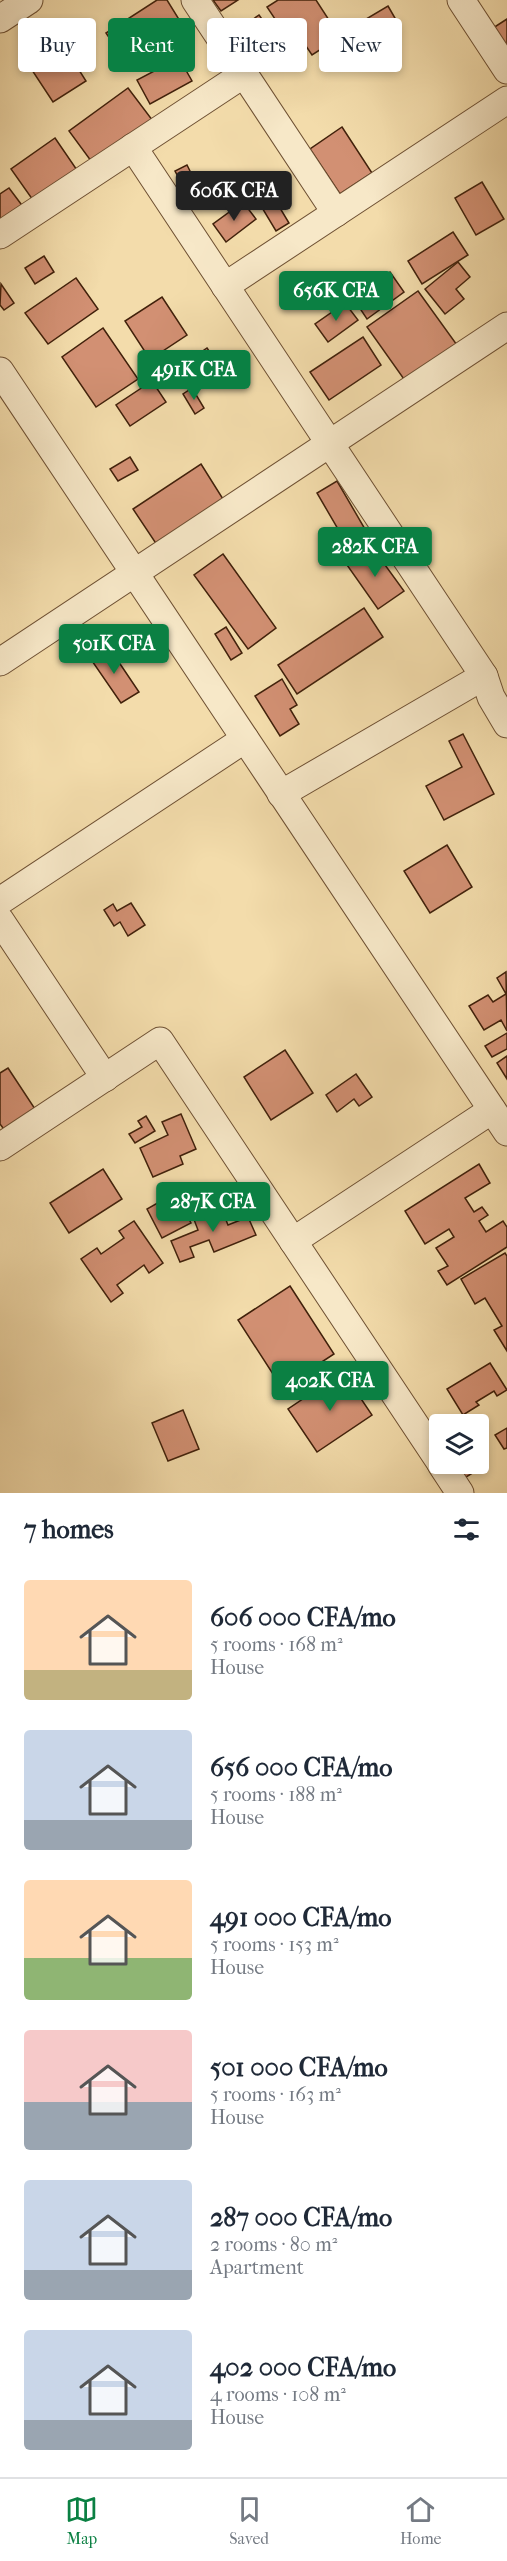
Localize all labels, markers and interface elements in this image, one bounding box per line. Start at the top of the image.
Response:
chip: Buy [18,18,96,72]
chip: Rent [108,18,195,72]
chip: Filters [207,18,307,72]
chip: New [319,18,402,72]
pin: 606K CFA [172,171,296,222]
text: 606K CFA [190,179,278,202]
pin: 656K CFA [274,271,398,322]
text: 656K CFA [293,279,379,302]
pin: 491K CFA [132,350,256,401]
text: 491K CFA [151,358,237,381]
pin: 282K CFA [313,527,437,578]
text: 282K CFA [332,535,418,558]
pin: 501K CFA [52,624,176,675]
text: 501K CFA [73,632,155,655]
pin: 287K CFA [151,1182,275,1233]
text: 287K CFA [170,1190,256,1213]
pin: 402K CFA [268,1361,392,1412]
text: 402K CFA [286,1369,374,1392]
map controls [429,1414,489,1474]
button: layers [429,1414,489,1474]
icon: filters [450,1513,483,1546]
text: 7 homes [24,1514,114,1545]
text: 606 000 CFA/mo [210,1602,396,1633]
icon: home [72,1604,144,1676]
text: 5 rooms · 168 m² [210,1633,343,1656]
text: House [210,1656,264,1679]
text: 656 000 CFA/mo [210,1752,393,1783]
icon: home [72,1754,144,1826]
text: 5 rooms · 188 m² [210,1783,342,1806]
text: House [210,1806,264,1829]
text: 491 000 CFA/mo [210,1902,391,1933]
icon: home [72,1904,144,1976]
text: 5 rooms · 153 m² [210,1933,339,1956]
text: House [210,1956,264,1979]
text: 501 000 CFA/mo [210,2052,388,2083]
icon: home [72,2054,144,2126]
text: 5 rooms · 163 m² [210,2083,341,2106]
text: House [210,2106,264,2129]
text: 287 000 CFA/mo [210,2202,392,2233]
icon: home [72,2204,144,2276]
text: 2 rooms · 80 m² [210,2233,337,2256]
text: Apartment [210,2256,304,2279]
text: 402 000 CFA/mo [210,2352,396,2383]
icon: home [72,2354,144,2426]
text: 4 rooms · 108 m² [210,2383,346,2406]
text: House [210,2406,264,2429]
tab: Map [65,2493,98,2548]
tab: Saved [229,2493,269,2548]
tab: Home [400,2493,442,2548]

